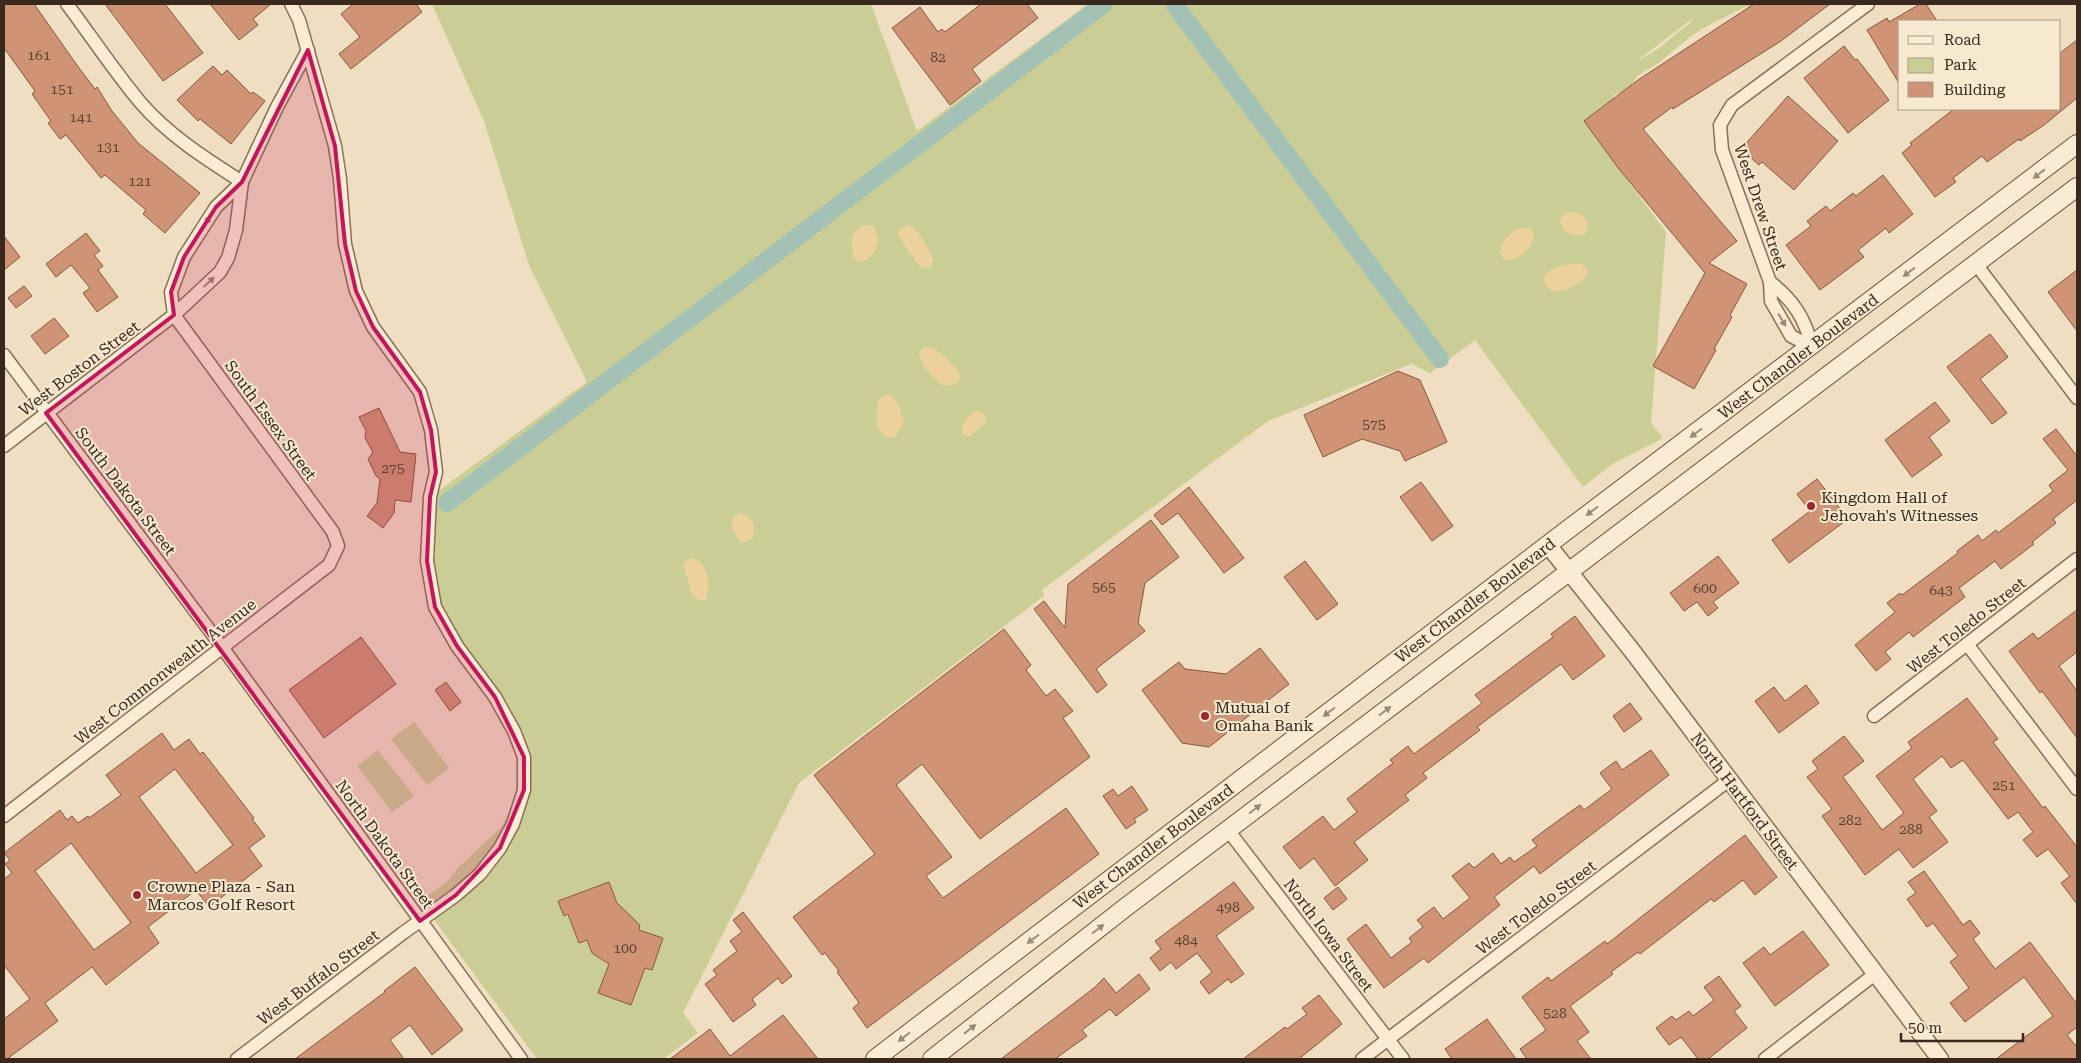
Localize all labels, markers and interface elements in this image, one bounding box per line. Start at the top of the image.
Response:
legend [1898,20,2061,110]
text: Road [1944,31,1981,49]
house number: 161 [27,47,51,63]
house number: 82 [930,49,946,65]
text: Park [1944,56,1978,74]
house number: 151 [50,81,74,97]
text: Building [1944,81,2006,99]
house number: 141 [69,109,93,125]
house number: 131 [96,139,120,155]
street label: West Drew Street [1730,141,1791,273]
one-way arrow [2033,168,2046,179]
house number: 121 [128,173,152,189]
one-way arrow [204,211,214,224]
one-way arrow [1902,267,1916,277]
one-way arrow [203,276,215,288]
street label: West Chandler Boulevard [1714,290,1882,423]
one-way arrow [1778,314,1787,327]
street label: West Boston Street [15,317,143,420]
street label: South Essex Street [221,357,320,484]
house number: 575 [1362,416,1386,432]
street label: South Dakota Street [71,424,180,559]
one-way arrow [1689,428,1703,438]
house number: 275 [381,460,405,476]
place label: Kingdom Hall of Jehovah's Witnesses [1821,488,1979,525]
marker: Kingdom Hall of Jehovah's Witnesses [1805,500,1817,512]
one-way arrow [1586,505,1599,516]
street label: West Chandler Boulevard [1391,534,1559,667]
street label: West Toledo Street [1903,573,2029,678]
house number: 565 [1092,579,1116,595]
house number: 600 [1693,580,1717,596]
house number: 643 [1929,582,1953,598]
street label: West Commonwealth Avenue [71,594,260,748]
place label: Mutual of Omaha Bank [1215,698,1314,735]
one-way arrow [1378,706,1392,716]
one-way arrow [1322,707,1335,718]
marker: Mutual of Omaha Bank [1199,710,1211,722]
street label: North Hartford Street [1687,729,1802,874]
street label: North Dakota Street [331,776,438,912]
house number: 251 [1992,777,2016,793]
street label: West Chandler Boulevard [1069,780,1237,913]
one-way arrow [1248,804,1261,815]
house number: 282 [1838,812,1862,828]
house number: 288 [1899,821,1923,837]
street label: West Toledo Street [1473,856,1600,959]
street label: North Iowa Street [1280,875,1377,996]
place label: Crowne Plaza - San Marcos Golf Resort [147,877,295,914]
marker: Crowne Plaza - San Marcos Golf Resort [131,889,143,901]
house number: 498 [1216,899,1240,915]
one-way arrow [1091,924,1105,934]
street label: West Buffalo Street [254,925,383,1029]
house number: 484 [1174,932,1198,948]
one-way arrow [1027,933,1040,944]
house number: 100 [613,940,637,956]
house number: 528 [1543,1005,1567,1021]
scale bar [1901,1010,2024,1042]
text: 50 m [1908,1019,1943,1037]
one-way arrow [963,1024,976,1035]
one-way arrow [898,1032,911,1043]

